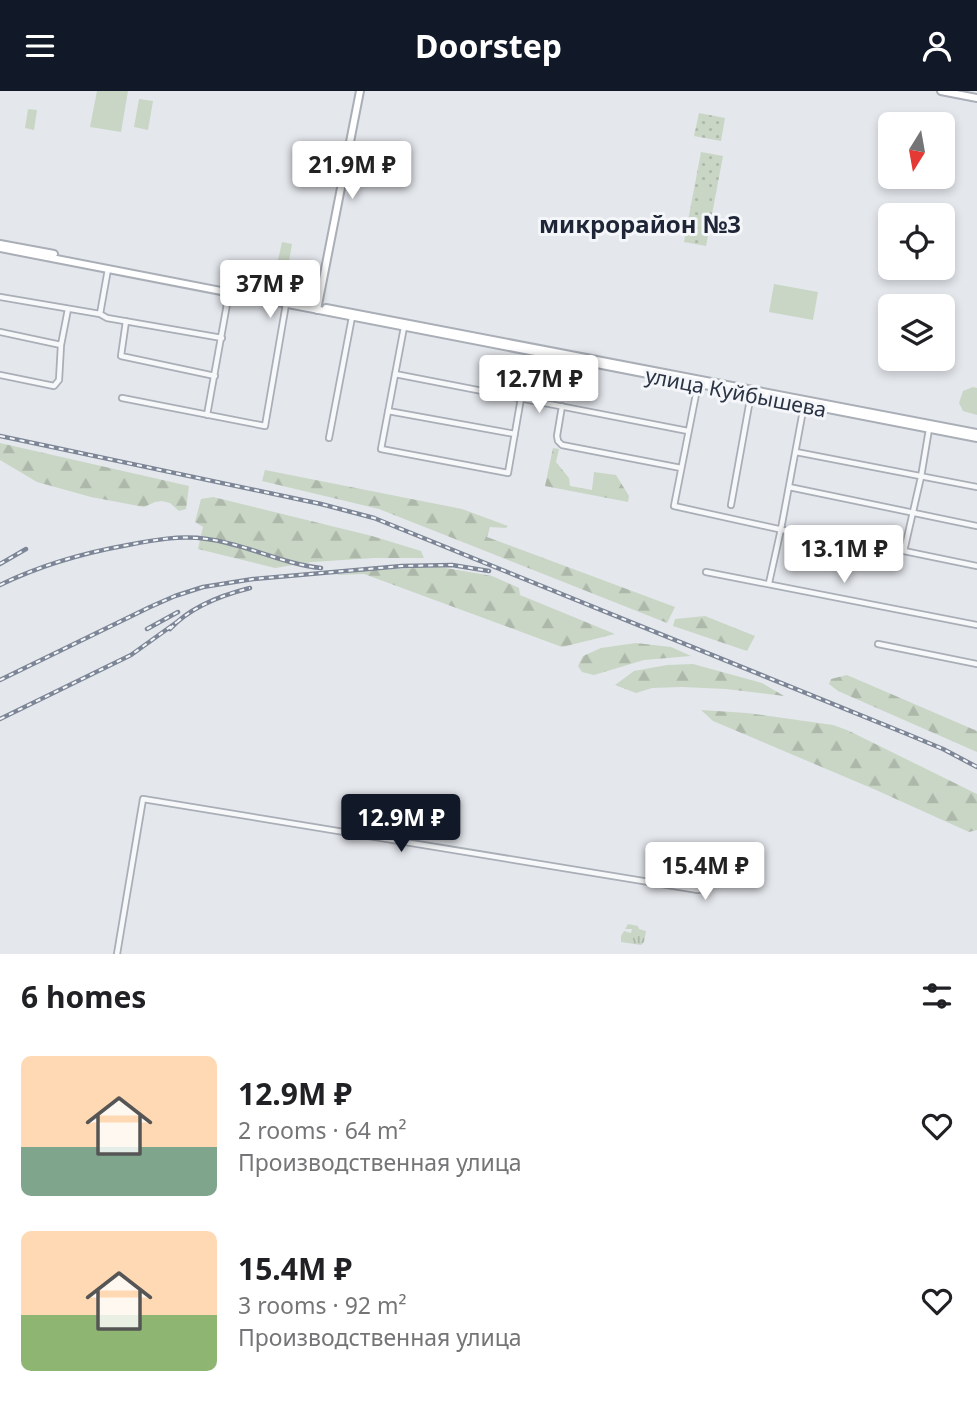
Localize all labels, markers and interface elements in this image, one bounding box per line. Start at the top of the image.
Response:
text: Doorstep [415,24,562,67]
icon: menu [21,27,59,65]
icon: person [918,27,956,65]
north arrow [878,112,956,189]
map controls [878,112,955,371]
pin: 21.9M ₽ [287,141,417,201]
text: 21.9M ₽ [308,148,396,180]
button: locate [878,203,955,280]
district label: микрорайон №3 [539,207,741,240]
pin: 37M ₽ [221,261,319,320]
text: 37M ₽ [236,267,304,299]
button: layers [878,294,955,371]
pin: 12.7M ₽ [474,355,604,415]
street label: улица Куйбышева [643,361,829,423]
text: 12.7M ₽ [495,362,583,394]
pin: 13.1M ₽ [779,525,909,585]
text: 13.1M ₽ [800,532,888,564]
pin: 12.9M ₽ [336,795,466,854]
text: 12.9M ₽ [357,801,445,833]
pin: 15.4M ₽ [640,843,770,902]
text: 15.4M ₽ [661,849,749,881]
text: 6 homes [21,976,146,1017]
icon: filters [918,977,956,1015]
text: 12.9M ₽ [238,1073,352,1114]
icon: home [77,1084,161,1168]
icon: heart [918,1107,956,1145]
text: 2 rooms · 64 m² [238,1114,407,1146]
text: Производственная улица [238,1146,522,1178]
text: 15.4M ₽ [238,1248,352,1289]
icon: home [77,1259,161,1343]
icon: heart [918,1282,956,1320]
text: 3 rooms · 92 m² [238,1289,407,1321]
text: Производственная улица [238,1321,522,1353]

